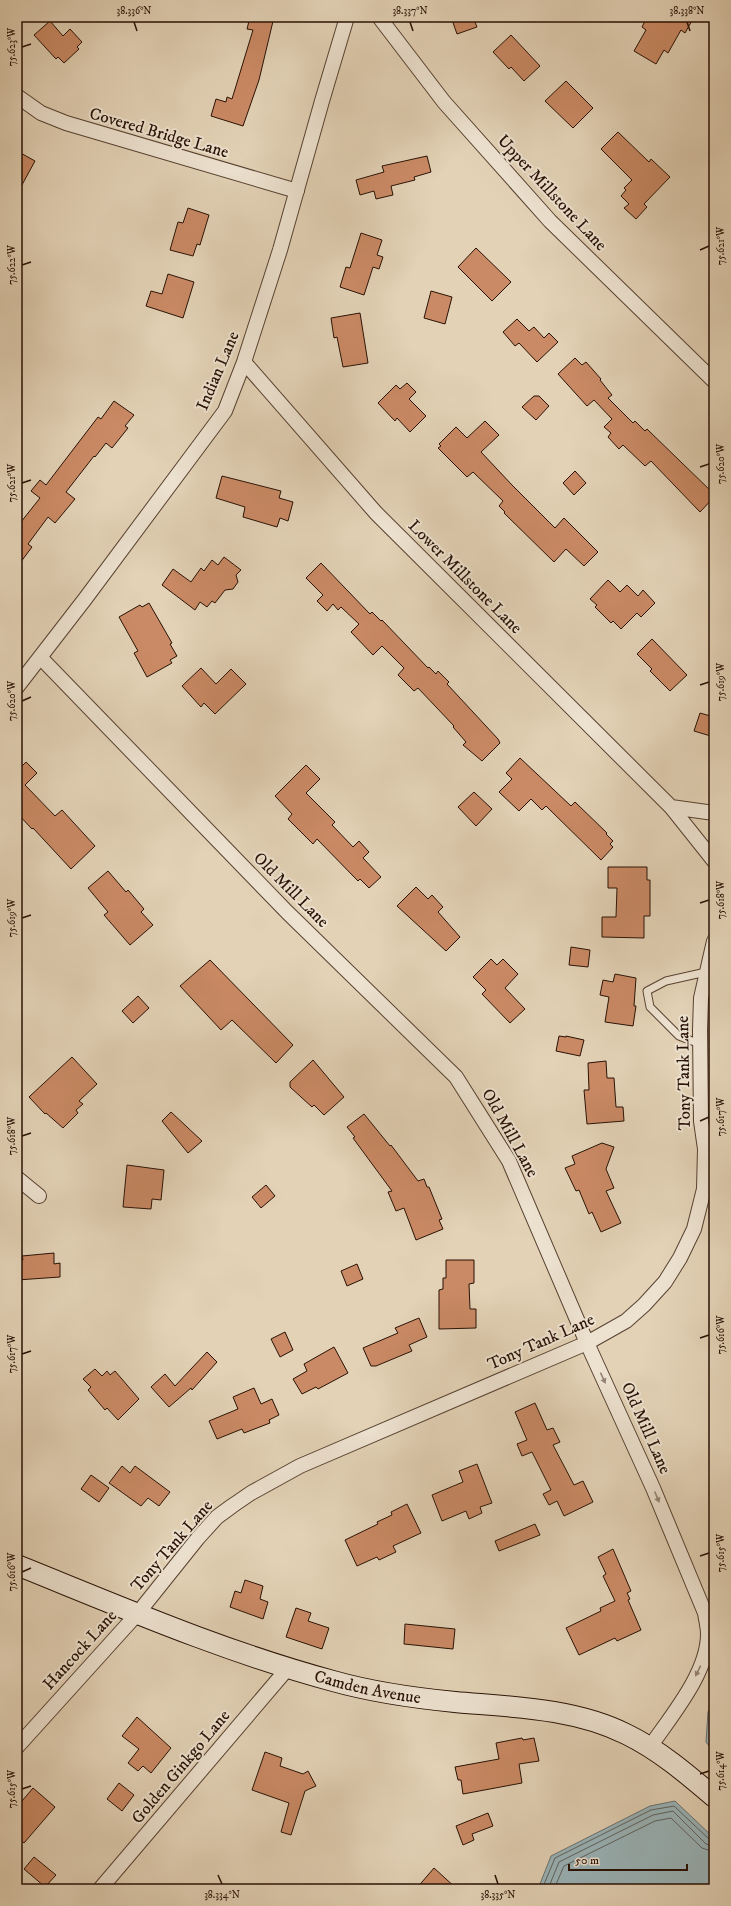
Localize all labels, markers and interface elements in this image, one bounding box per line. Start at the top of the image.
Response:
text: 38.336°N [116,5,152,17]
text: 38.337°N [392,5,428,17]
text: 38.338°N [670,5,704,17]
text: 75.623°W [6,27,18,66]
street label: Covered Bridge Lane [87,103,231,163]
street label: Upper Millstone Lane [492,130,612,256]
text: 75.621°W [715,226,727,265]
text: 75.622°W [6,244,18,285]
street label: Indian Lane [192,328,244,414]
text: 75.620°W [715,443,727,484]
text: 75.621°W [6,463,18,502]
street label: Lower Millstone Lane [403,515,527,639]
text: 75.619°W [715,662,727,701]
text: 75.620°W [6,680,18,721]
street label: Old Mill Lane [248,847,334,933]
text: 75.618°W [715,880,727,919]
text: 75.619°W [6,898,18,937]
street label: Tony Tank Lane [672,1015,696,1131]
street label: Old Mill Lane [477,1085,543,1181]
text: 75.617°W [715,1097,727,1136]
text: 75.618°W [6,1116,18,1155]
street label: Tony Tank Lane [484,1309,598,1375]
text: 75.616°W [715,1315,727,1354]
text: 75.617°W [6,1334,18,1373]
one-way arrow [600,1373,606,1384]
street label: Old Mill Lane [616,1379,676,1477]
one-way arrow [654,1491,660,1503]
street label: Tony Tank Lane [126,1496,218,1596]
text: 75.615°W [715,1533,727,1572]
text: 75.616°W [6,1552,18,1591]
street label: Hancock Lane [38,1605,122,1695]
street label: Camden Avenue [312,1665,422,1709]
one-way arrow [695,1665,701,1677]
street label: Golden Ginkgo Lane [127,1705,235,1829]
text: 75.614°W [715,1751,727,1791]
text: 75.615°W [6,1769,18,1808]
scale bar [569,1846,687,1872]
text: 50 m [575,1853,599,1868]
text: 38.334°N [204,1889,240,1901]
text: 38.335°N [481,1889,515,1901]

